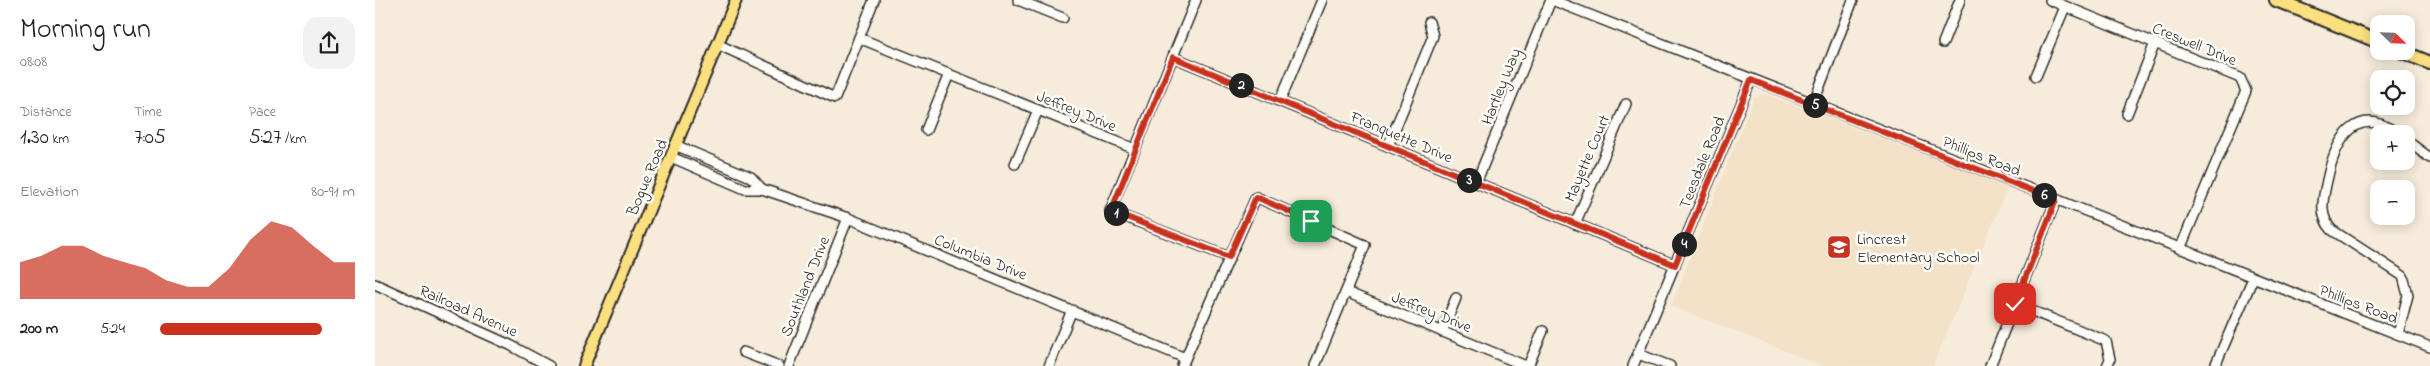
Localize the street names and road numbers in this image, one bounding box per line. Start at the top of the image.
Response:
street label: Creswell Drive [2148,17,2241,73]
street label: Hartley Way [1476,45,1528,129]
street label: Jeffrey Drive [1033,85,1121,139]
street label: Franquette Drive [1346,105,1457,170]
street label: Mayette Court [1559,111,1617,206]
street label: Teesdale Road [1673,113,1732,213]
street label: Phillips Road [1938,130,2024,183]
street label: Bogue Road [621,136,675,221]
street label: Columbia Drive [930,228,1031,288]
street label: Southland Drive [775,232,837,341]
street label: Railroad Avenue [415,279,522,345]
street label: Phillips Road [2315,279,2401,331]
street label: Jeffrey Drive [1388,286,1476,340]

